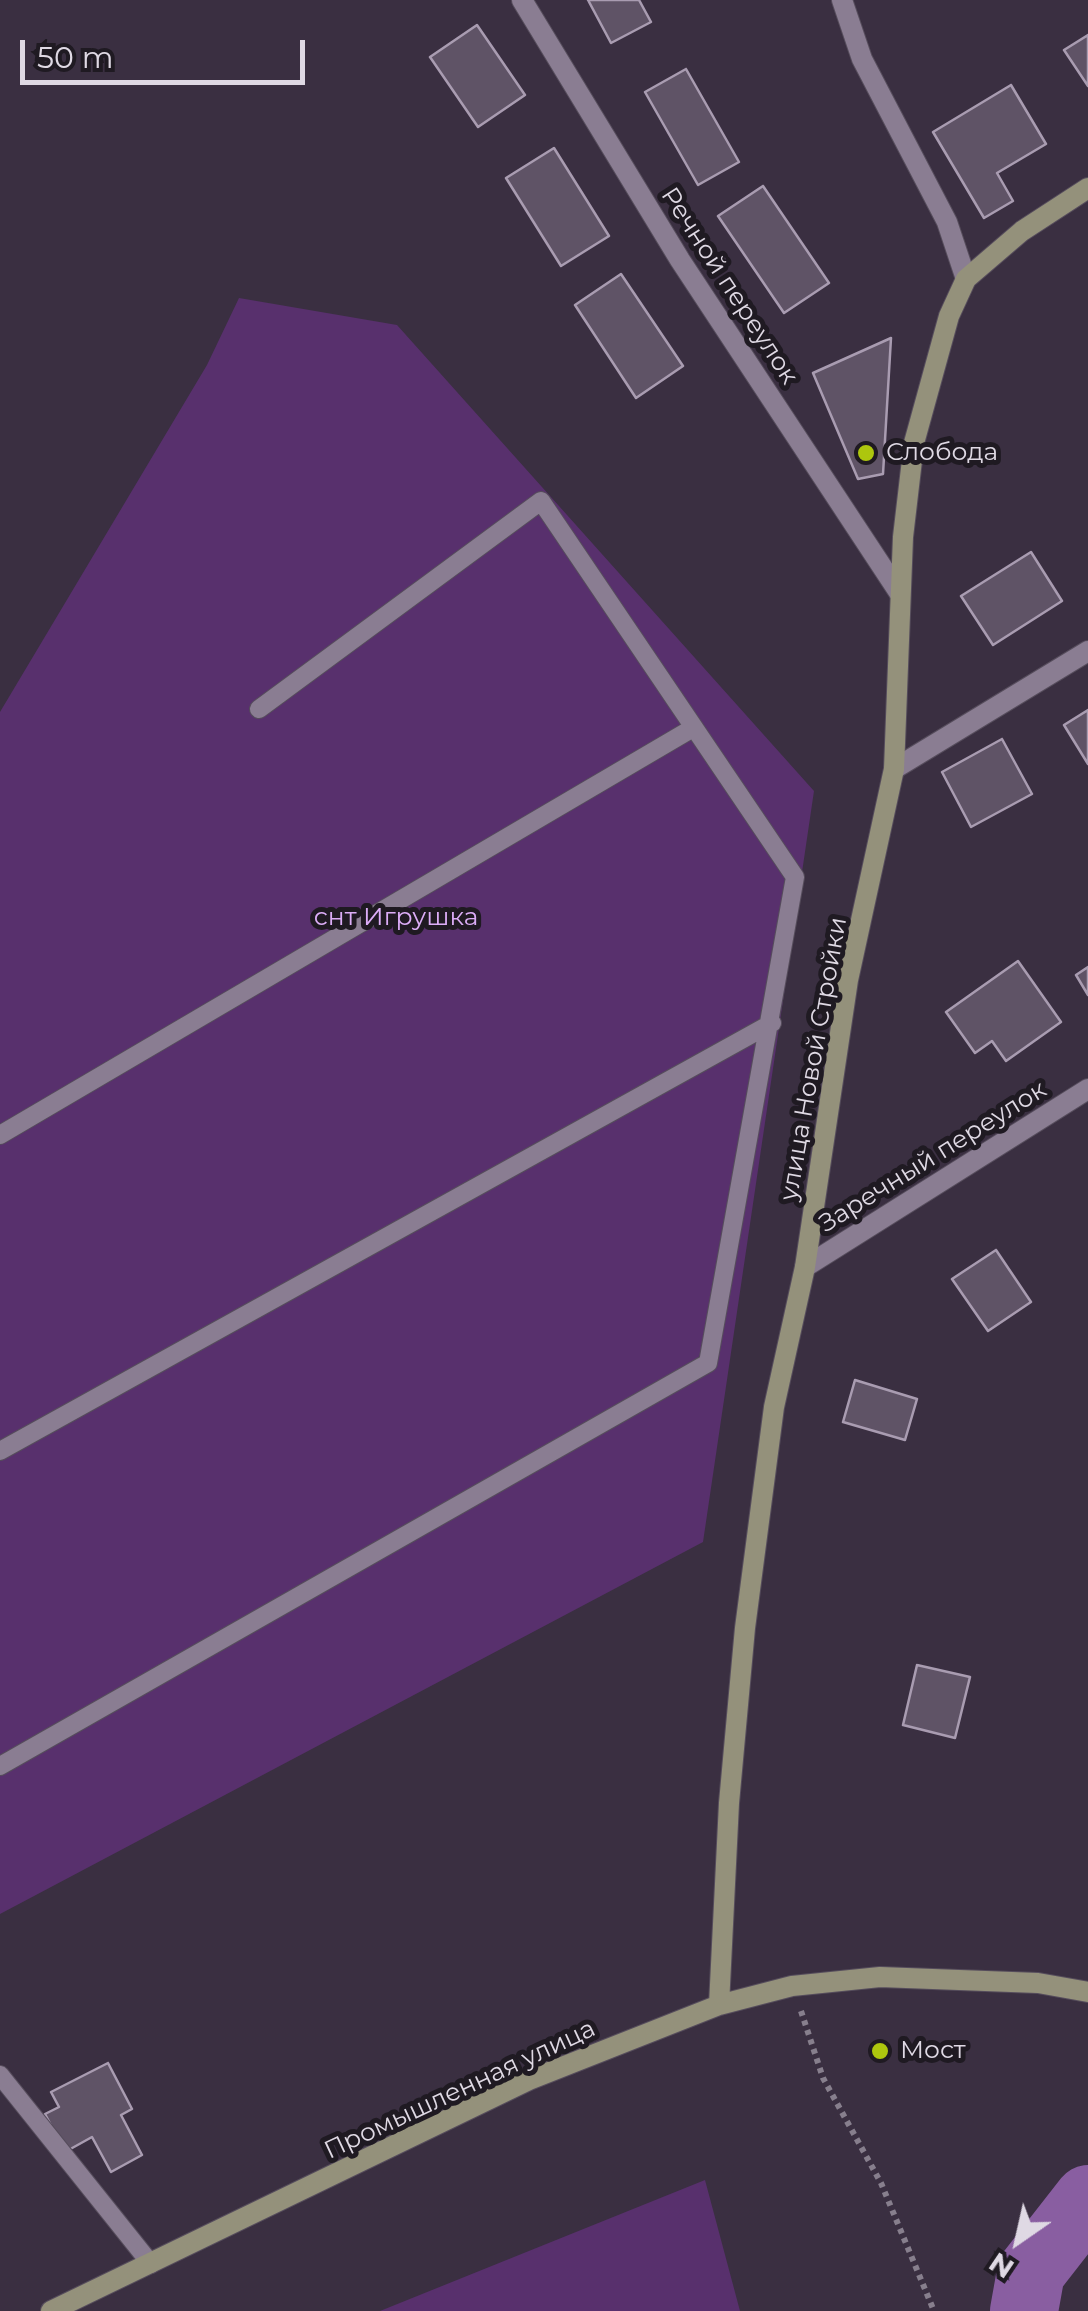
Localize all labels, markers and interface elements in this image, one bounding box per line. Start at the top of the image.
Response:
scale bar [25,20,310,82]
text: 50 m [37,39,114,76]
street label: Речной переулок [654,182,804,390]
place label: Слобода [886,438,998,468]
marker: Слобода [855,442,877,464]
park label: снт Игрушка [314,903,478,933]
street label: улица Новой Стройки [774,915,854,1203]
street label: Заречный переулок [814,1075,1052,1239]
street label: Промышленная улица [320,2014,600,2166]
place label: Мост [900,2036,966,2066]
marker: Мост [869,2040,891,2062]
north arrow [968,2191,1068,2291]
text: N [982,2245,1020,2286]

